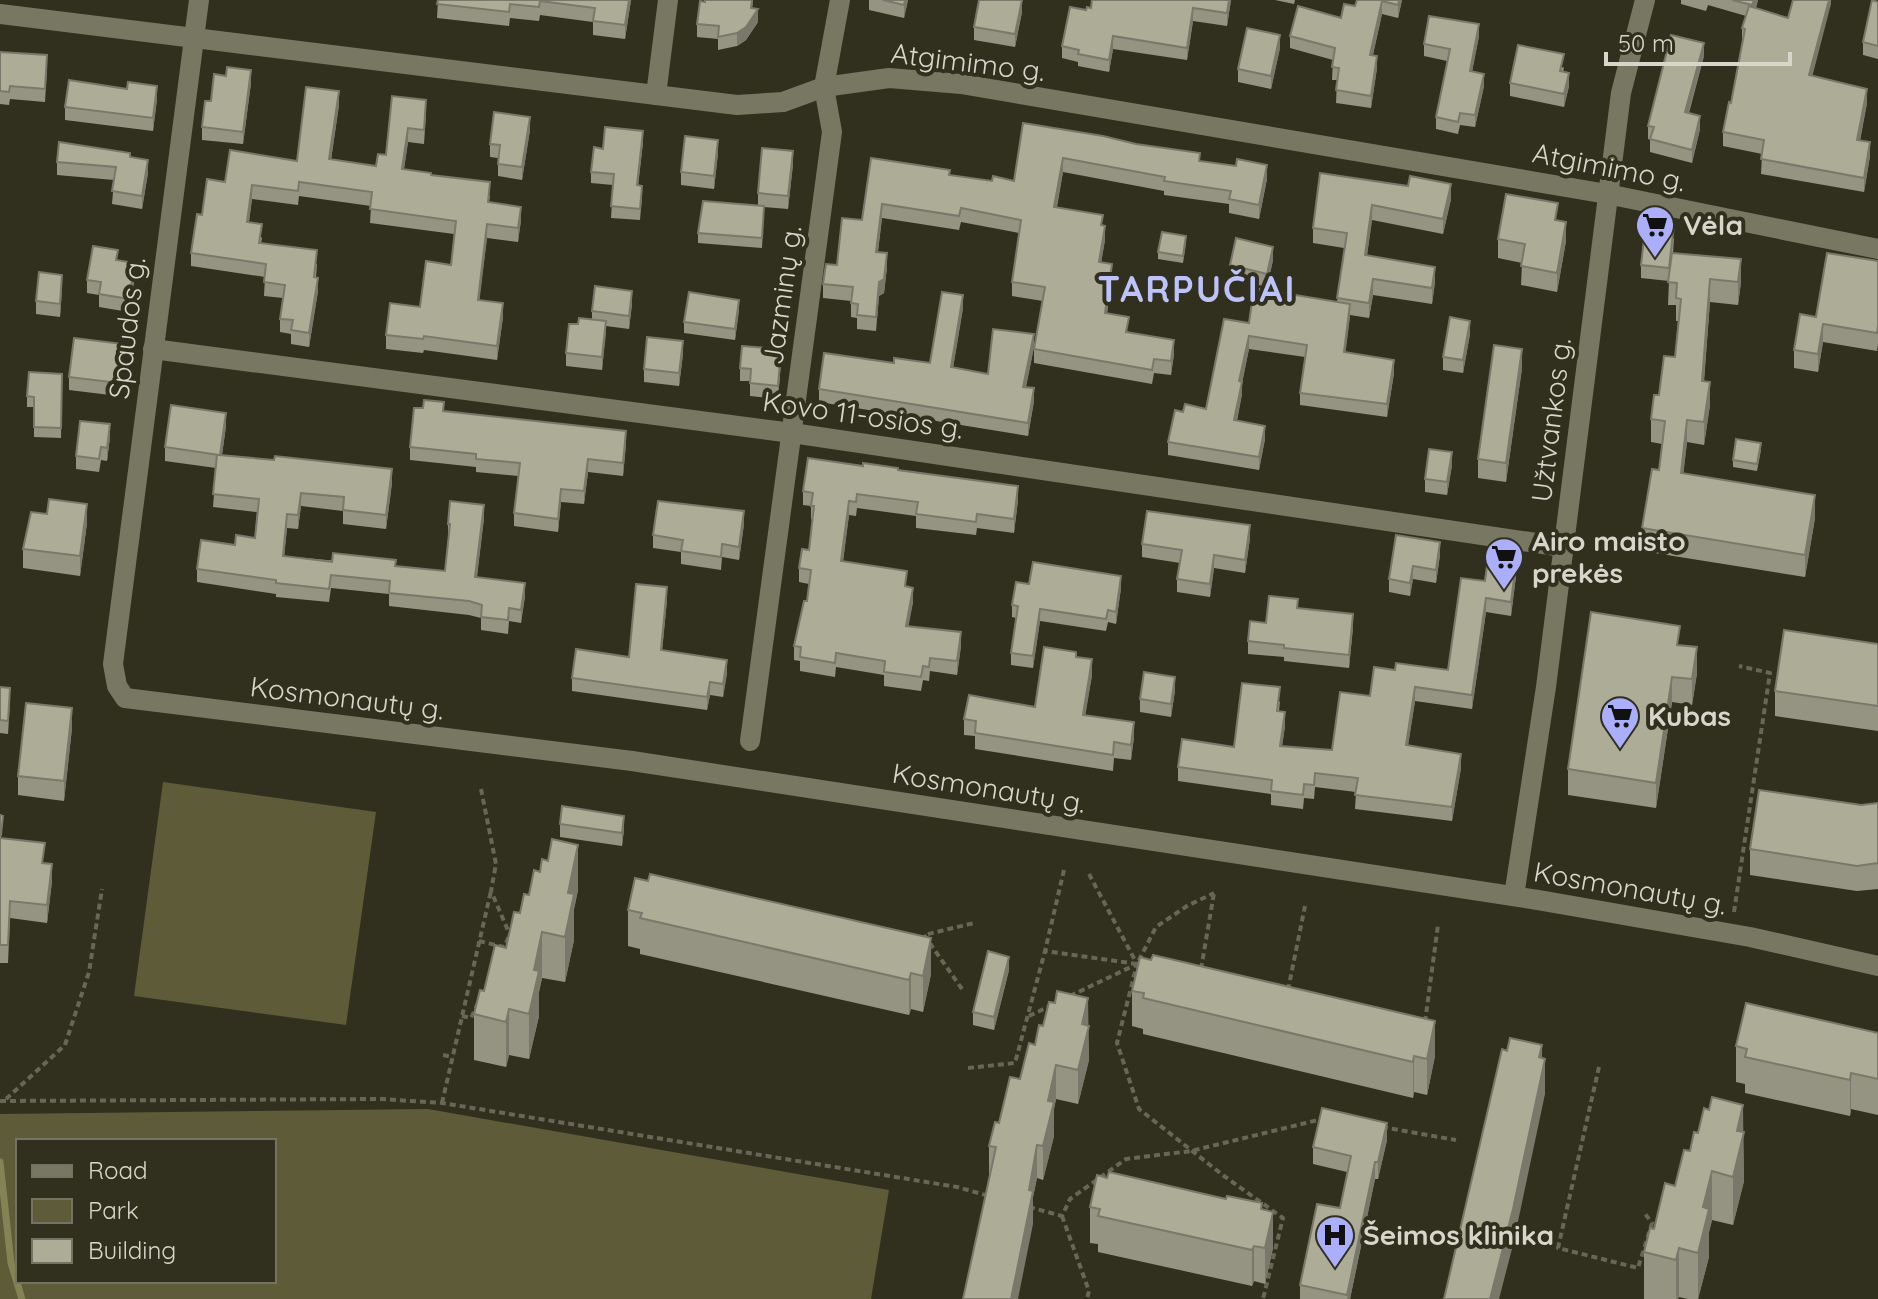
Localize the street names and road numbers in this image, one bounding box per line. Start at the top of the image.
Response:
street label: Atgimimo g. [889,35,1047,88]
street label: Atgimimo g. [1530,135,1688,198]
street label: Jazminų g. [754,223,809,367]
street label: Spaudos g. [100,255,153,401]
street label: Užtvankos g. [1523,336,1578,504]
street label: Kovo 11-osios g. [761,383,966,446]
street label: Kosmonautų g. [248,668,446,727]
street label: Kosmonautų g. [890,755,1088,820]
street label: Kosmonautų g. [1531,853,1729,922]

